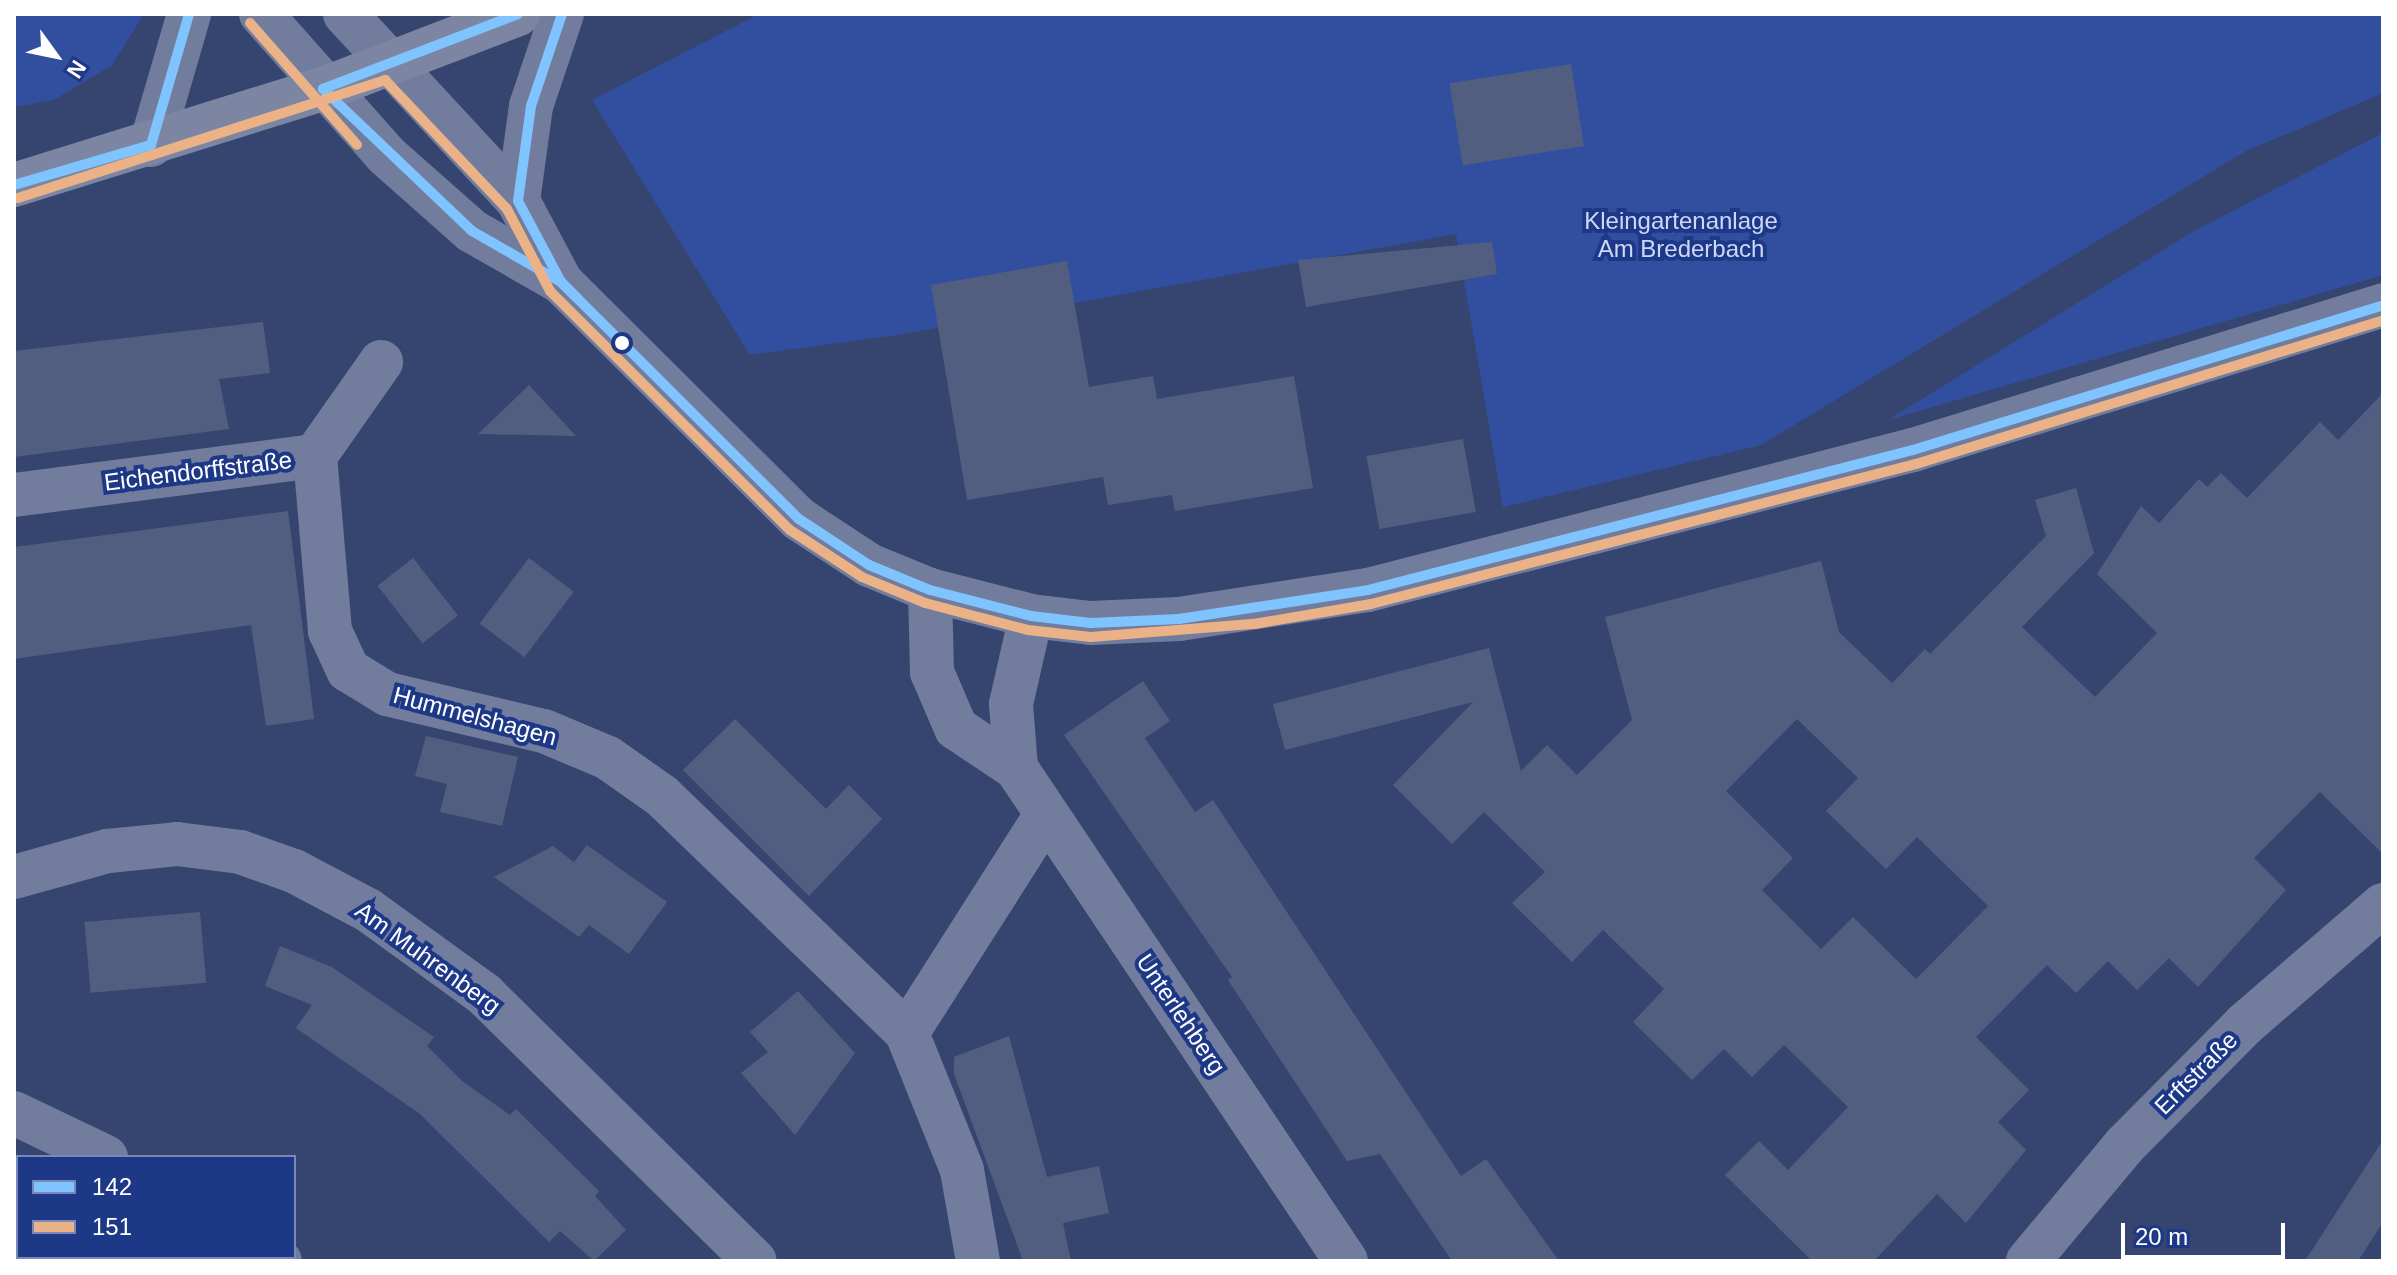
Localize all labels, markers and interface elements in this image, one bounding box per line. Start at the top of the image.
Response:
north arrow [16,16,96,96]
text: N [62,56,91,83]
park label: Kleingartenanlage Am Brederbach [1584,207,1778,263]
unlabelled marker [614,335,630,351]
street label: Eichendorffstraße [102,445,294,497]
street label: Hummelshagen [390,680,560,752]
street label: Am Muhrenberg [350,896,506,1020]
street label: Unterlehberg [1130,948,1232,1080]
street label: Erftstraße [2149,1026,2243,1120]
legend [16,1155,296,1259]
text: 142 [92,1173,132,1200]
scale bar [2125,1207,2289,1257]
text: 151 [92,1213,132,1240]
text: 20 m [2135,1223,2188,1250]

